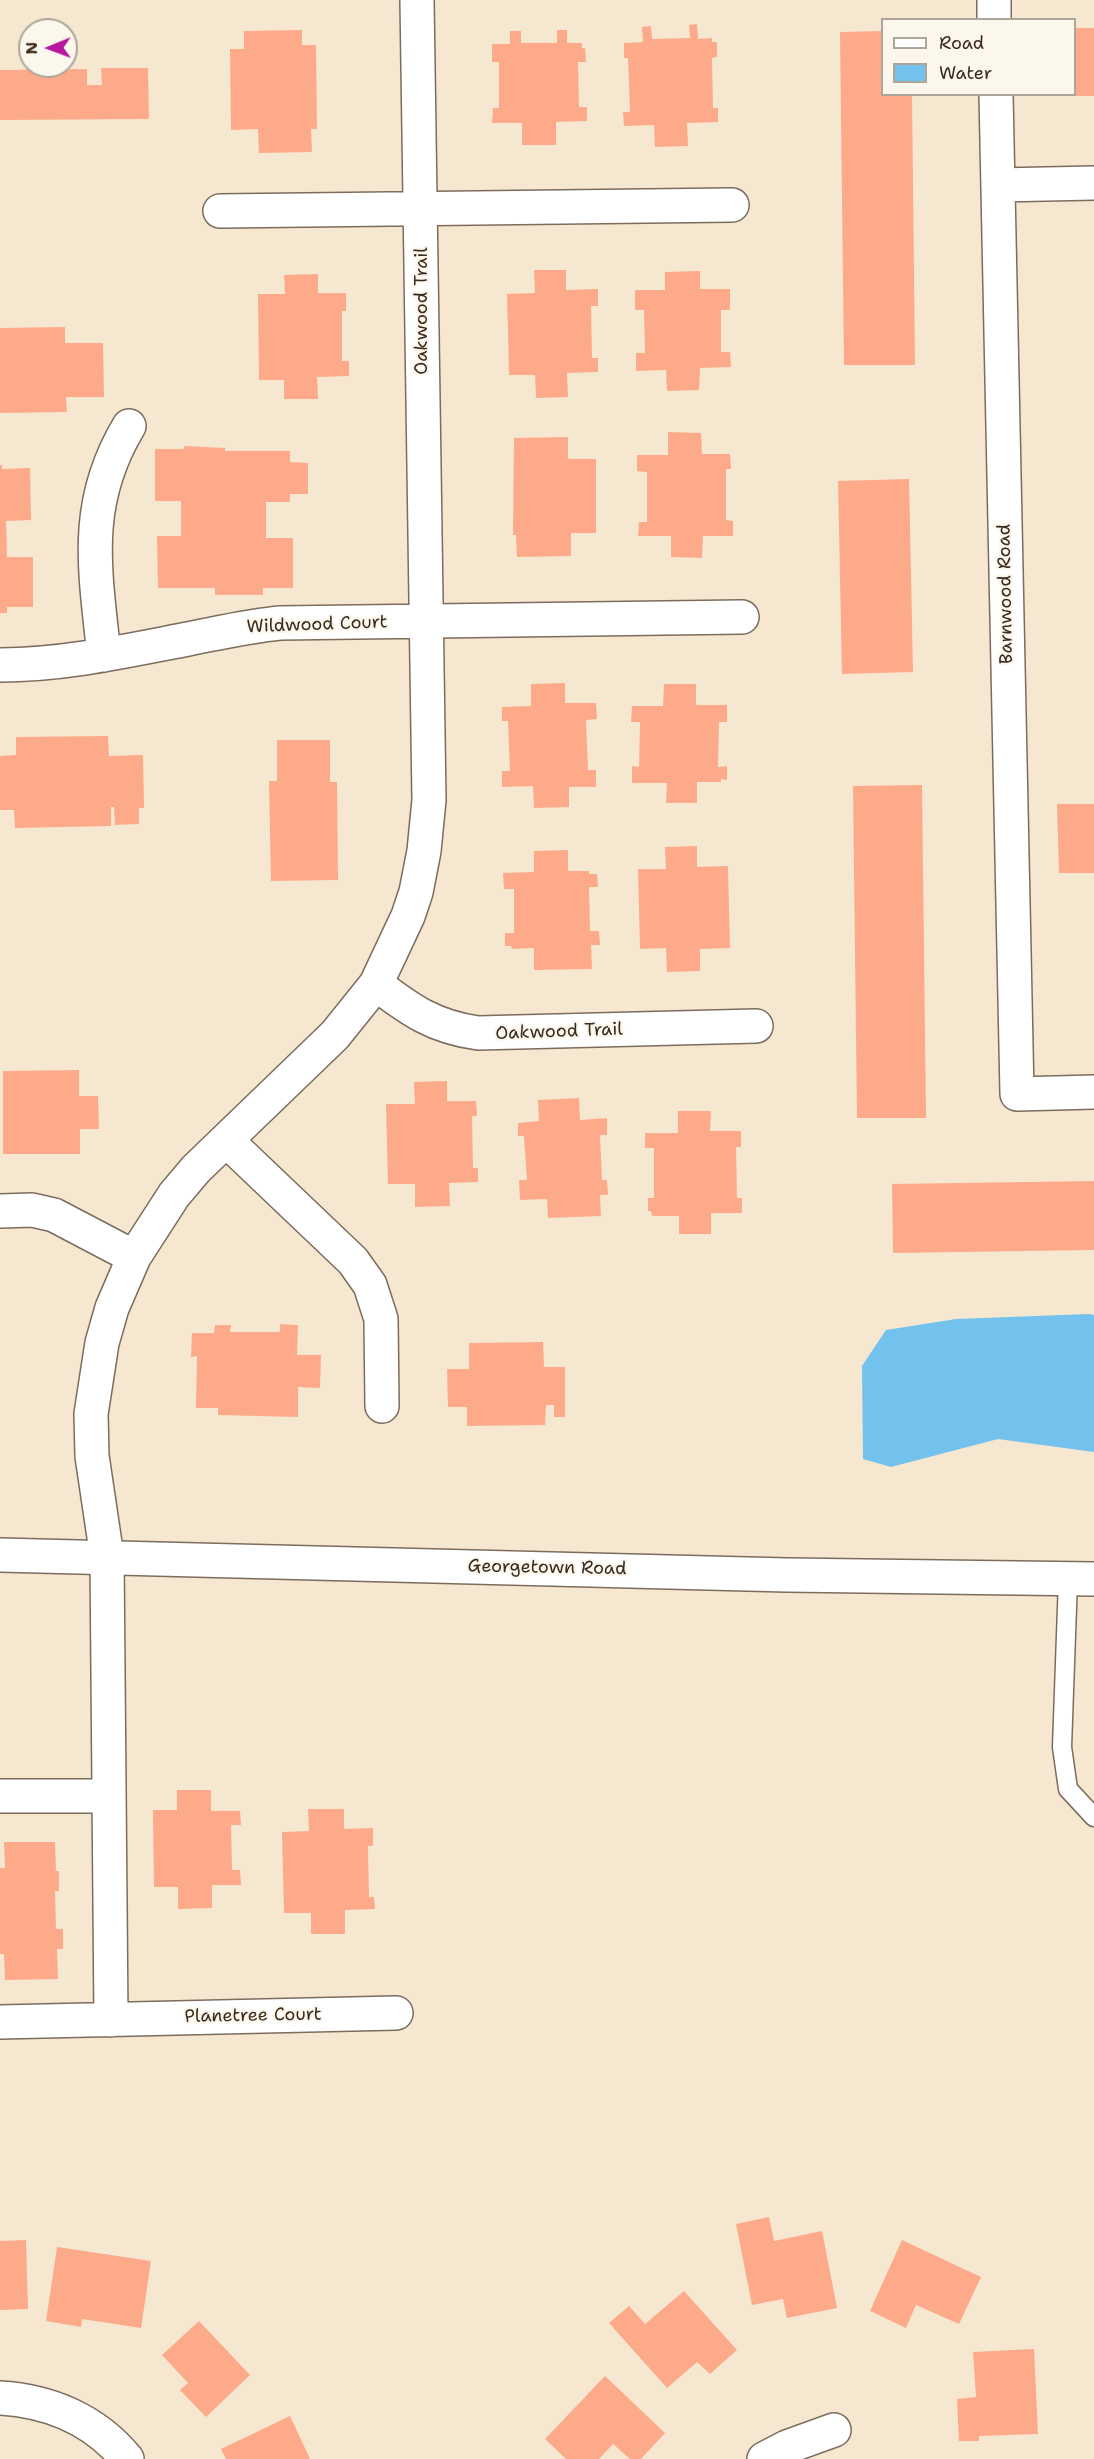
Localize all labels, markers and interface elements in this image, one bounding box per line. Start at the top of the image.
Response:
north arrow [18,18,78,78]
legend [881,18,1076,96]
text: Road [939,31,984,55]
text: N [21,42,42,55]
text: Water [939,61,992,85]
street label: Oakwood Trail [411,247,433,375]
street label: Barnwood Road [994,524,1018,664]
street label: Wildwood Court [246,612,388,638]
street label: Oakwood Trail [495,1019,623,1045]
street label: Georgetown Road [467,1556,627,1580]
street label: Planetree Court [184,2004,322,2028]

